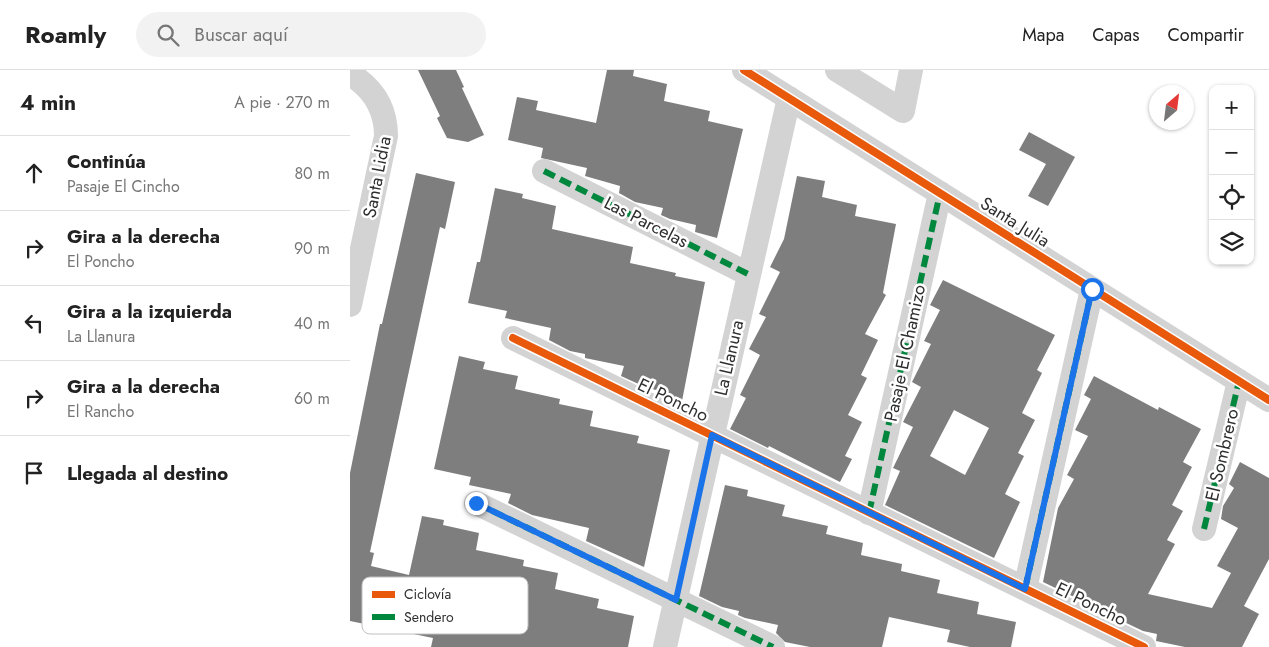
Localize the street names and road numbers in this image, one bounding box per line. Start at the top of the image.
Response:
street label: Santa Lidia [356,134,398,220]
street label: Las Parcelas [599,190,693,254]
street label: Santa Julia [975,190,1055,254]
street label: Pasaje El Chamizo [878,282,932,424]
street label: La Llanura [708,318,750,398]
street label: El Poncho [633,372,713,428]
street label: El Sombrero [1199,406,1245,504]
street label: El Poncho [1051,576,1131,632]

